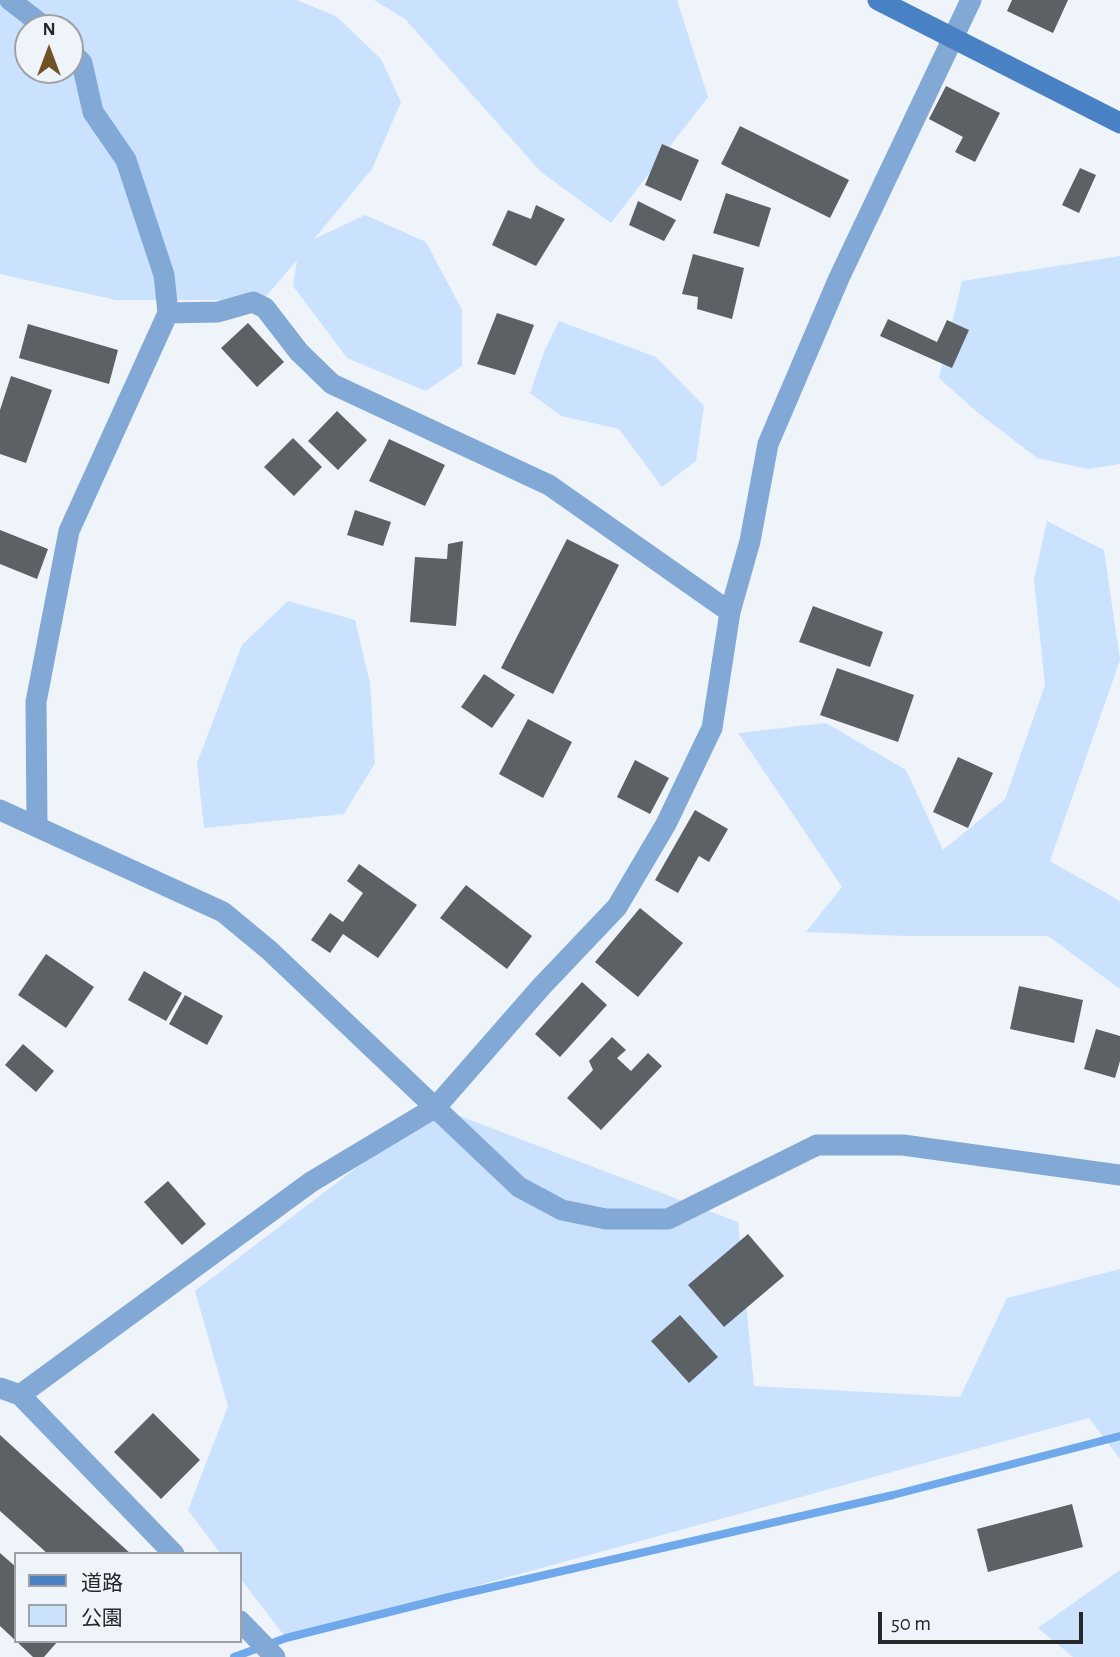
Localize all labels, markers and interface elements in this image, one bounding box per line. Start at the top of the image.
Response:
north arrow [14,14,84,84]
text: N [42,20,56,39]
legend [14,1552,242,1643]
text: 道路 [81,1573,123,1594]
scale bar [882,1598,1087,1642]
text: 公園 [81,1608,123,1629]
text: 50 m [891,1613,931,1634]

